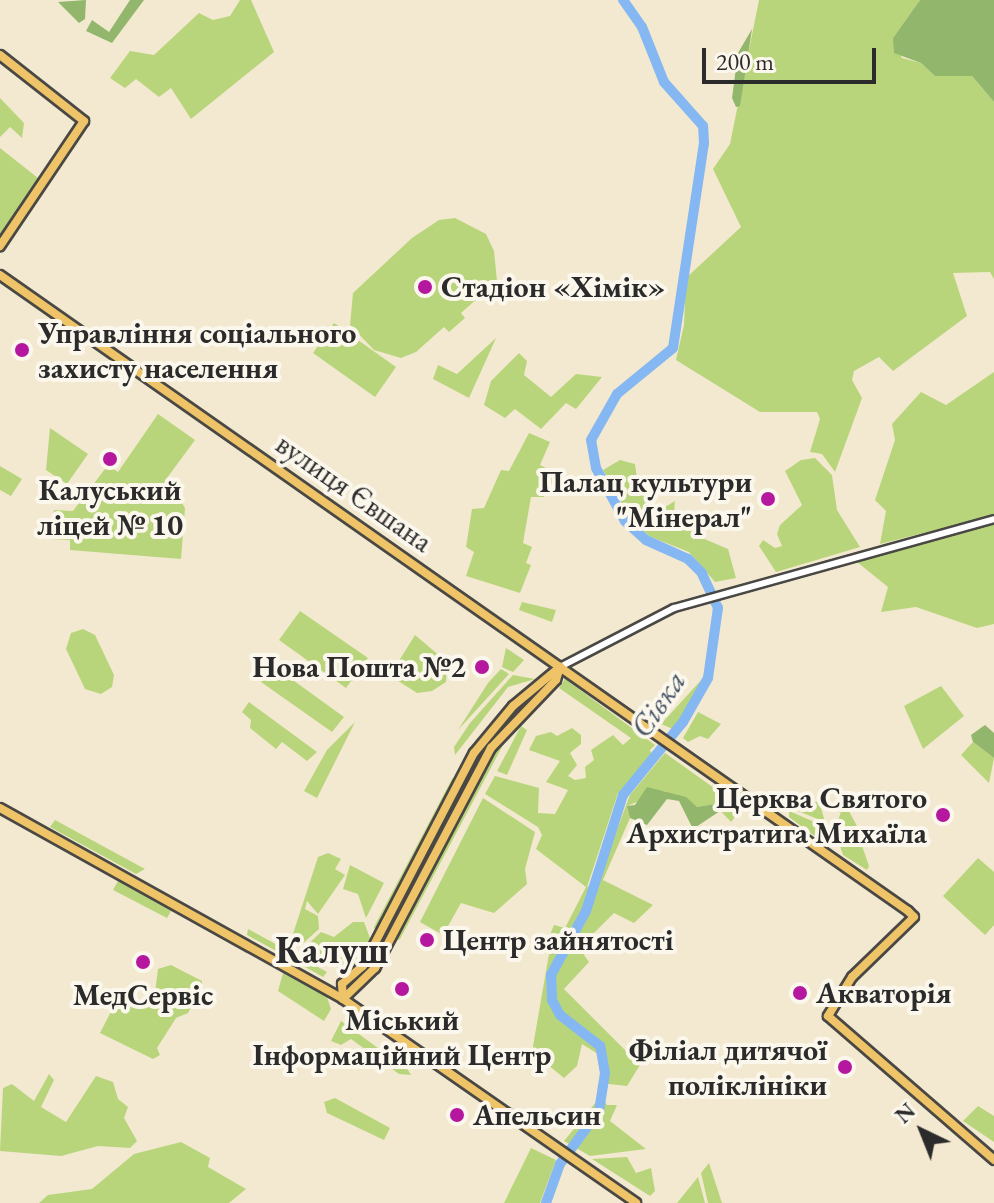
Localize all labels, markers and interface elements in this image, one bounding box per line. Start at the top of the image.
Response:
scale bar [706,32,880,82]
text: 200 m [716,46,774,77]
place label: Стадіон «Хімік» [441,269,665,305]
marker: Стадіон «Хімік» [416,278,434,296]
place label: Управління соціального захисту населення [38,315,356,386]
marker: Управління соціального захисту населення [13,341,31,359]
street label: вулиця Євшана [269,426,439,560]
marker: Калуський ліцей № 10 [101,450,119,468]
place label: Палац культури "Мінерал" [539,464,752,534]
place label: Калуський ліцей № 10 [37,472,183,542]
marker: Палац культури "Мінерал" [759,490,777,508]
place label: Нова Пошта №2 [252,649,466,685]
marker: Нова Пошта №2 [473,658,491,676]
water label: Сівка [622,663,694,745]
place label: Церква Святого Архистратига Михаїла [627,780,927,850]
marker: Церква Святого Архистратига Михаїла [934,806,952,824]
place label: Центр зайнятості [443,922,673,958]
district label: Калуш [275,927,389,973]
marker: Центр зайнятості [418,931,436,949]
marker: МедСервіс [132,951,154,973]
place label: Акваторія [816,975,952,1011]
place label: МедСервіс [73,977,213,1013]
marker: Міський Інформаційний Центр [393,980,411,998]
marker: Акваторія [791,984,809,1002]
place label: Міський Інформаційний Центр [253,1002,551,1072]
place label: Філіал дитячої поліклініки [629,1032,827,1102]
marker: Філіал дитячої поліклініки [834,1056,856,1078]
north arrow [882,1091,962,1171]
text: N [889,1096,922,1130]
place label: Апельсин [473,1097,601,1133]
marker: Апельсин [448,1106,466,1124]

